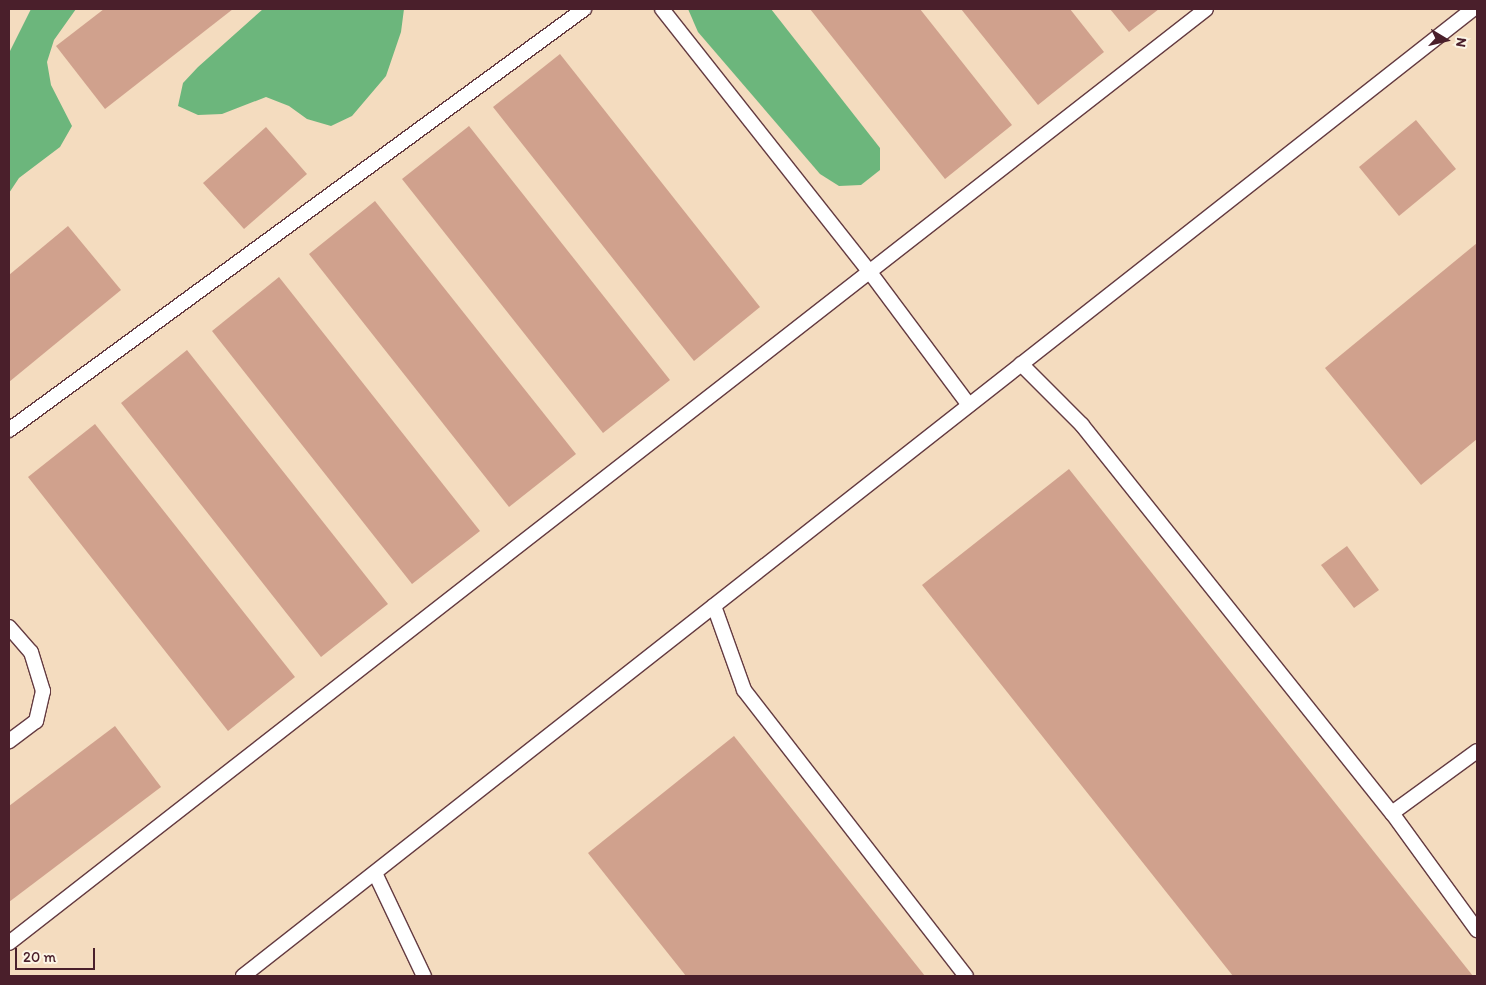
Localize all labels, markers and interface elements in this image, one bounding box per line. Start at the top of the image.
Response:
north arrow [1421,15,1471,65]
text: N [1452,36,1470,48]
scale bar [18,938,98,970]
text: 20 m [23,948,56,966]

